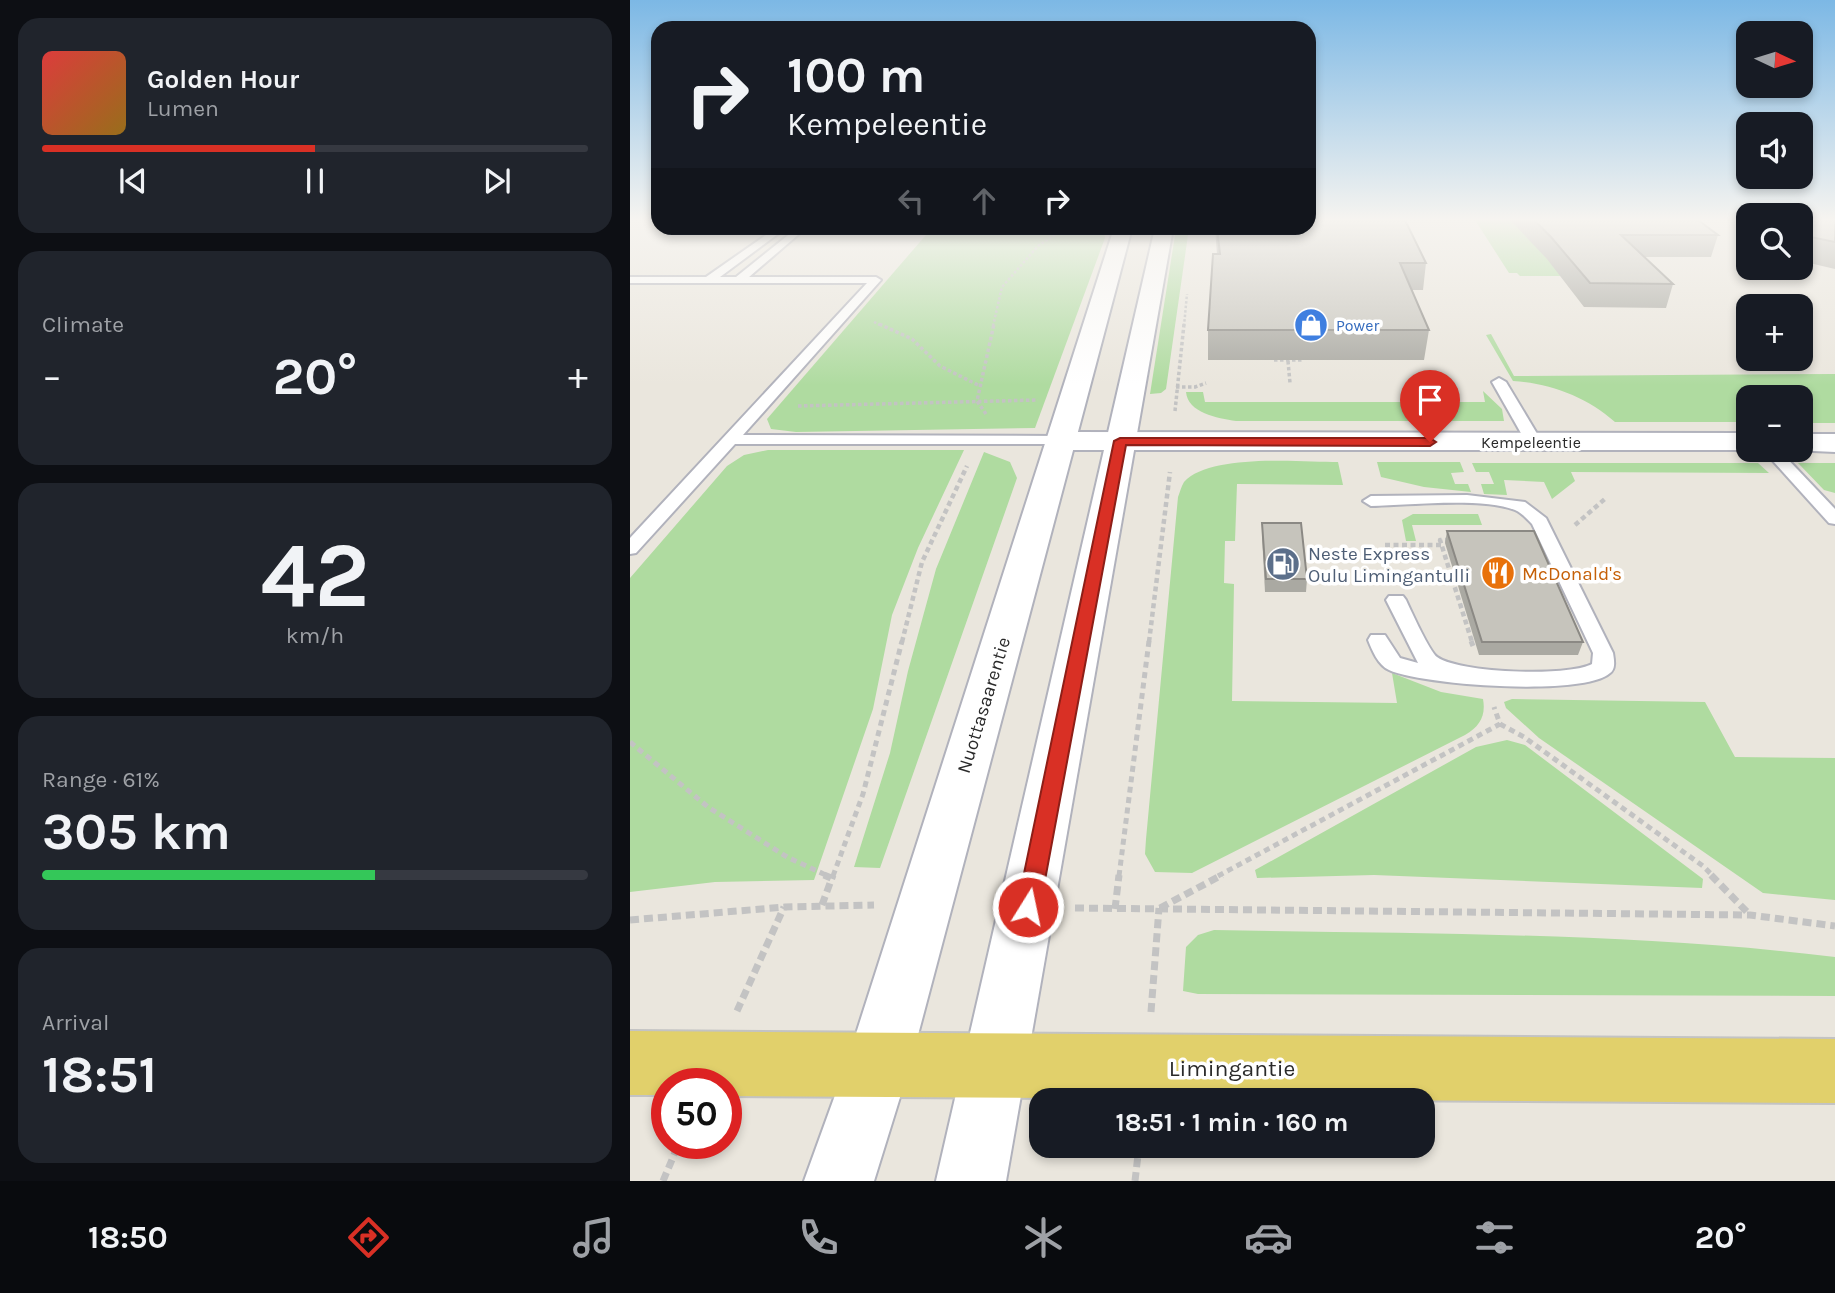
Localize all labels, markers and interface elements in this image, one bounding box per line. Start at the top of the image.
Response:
north arrow [1736,21,1813,98]
map controls [1736,21,1813,462]
text: 100 m [787,47,925,104]
icon: right [672,49,763,140]
text: Golden Hour [147,64,299,95]
text: Lumen [147,95,219,122]
text: Kempeleentie [787,106,987,143]
button: sound [1736,112,1813,189]
icon: previous [114,162,152,200]
icon: pause [296,162,334,200]
icon: next [478,162,516,200]
icon: left [892,182,930,220]
icon: ahead [965,182,1003,220]
icon: right [1038,182,1076,220]
button: search [1736,203,1813,280]
button: + [1736,294,1813,371]
shop icon: Power [1292,306,1330,344]
text: Climate [42,311,124,338]
place label: Power [1336,316,1379,335]
text: 20° [273,346,357,407]
text: − [42,354,62,399]
text: + [568,354,588,399]
pin [1400,370,1460,442]
icon: arrive [1411,381,1449,419]
button: − [1736,385,1813,462]
street label: Kempeleentie [1481,433,1581,452]
text: 42 [260,523,370,629]
place label: Neste Express Oulu Limingantulli [1308,543,1470,587]
fuel station icon: Neste Express Oulu Limingantulli [1264,545,1302,583]
restaurant icon: McDonald's [1479,554,1517,592]
place label: McDonald's [1522,563,1622,585]
text: km/h [286,622,344,649]
street label: Nuottasaarentie [953,635,1015,776]
text: Range · 61% [42,766,160,793]
text: 305 km [42,801,231,862]
position arrow [991,870,1065,944]
text: Arrival [42,1009,109,1036]
text: 18:51 [42,1044,157,1105]
street label: Limingantie [1169,1055,1295,1082]
speed limit sign: 50 [651,1068,742,1159]
text: 18:51 · 1 min · 160 m [1116,1107,1348,1138]
icon: directions [344,1213,393,1262]
icon: music [569,1213,618,1262]
icon: phone [794,1213,843,1262]
icon: climate [1019,1213,1068,1262]
icon: car [1244,1213,1293,1262]
icon: filters [1470,1213,1519,1262]
text: 18:50 [88,1219,168,1256]
text: 20° [1695,1219,1747,1256]

